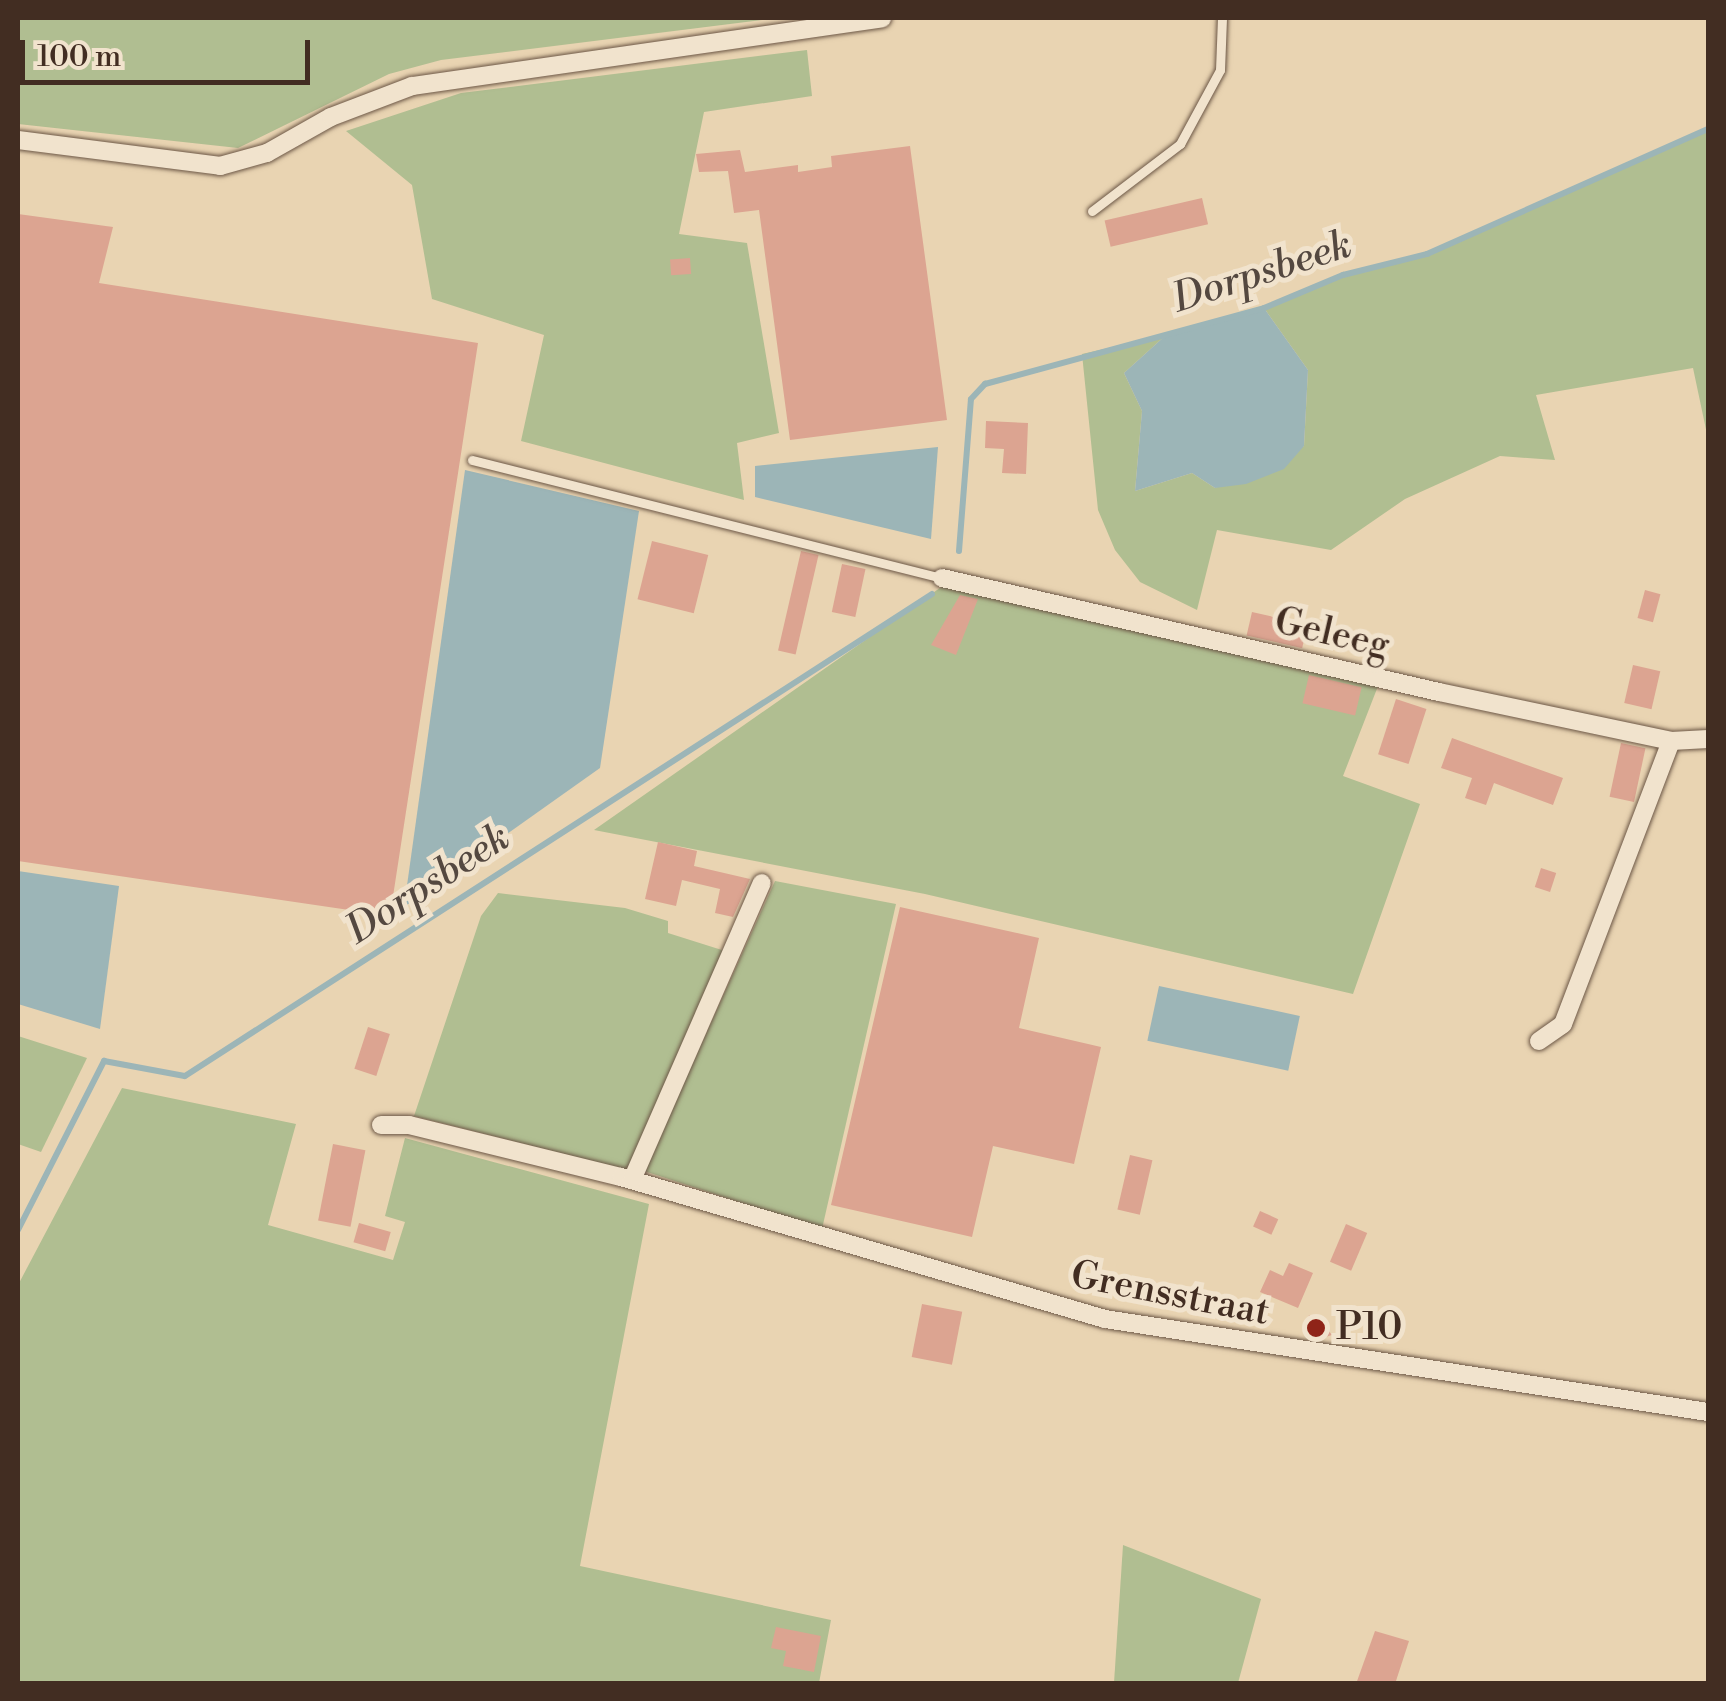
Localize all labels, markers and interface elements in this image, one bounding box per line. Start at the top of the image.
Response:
scale bar [25,20,315,82]
text: 100 m [37,38,121,76]
water label: Dorpsbeek [1166,221,1358,323]
street label: Geleeg [1270,599,1394,669]
water label: Dorpsbeek [337,813,519,955]
street label: Grensstraat [1067,1252,1273,1336]
place label: P10 [1336,1305,1402,1351]
marker: P10 [1305,1317,1327,1339]

